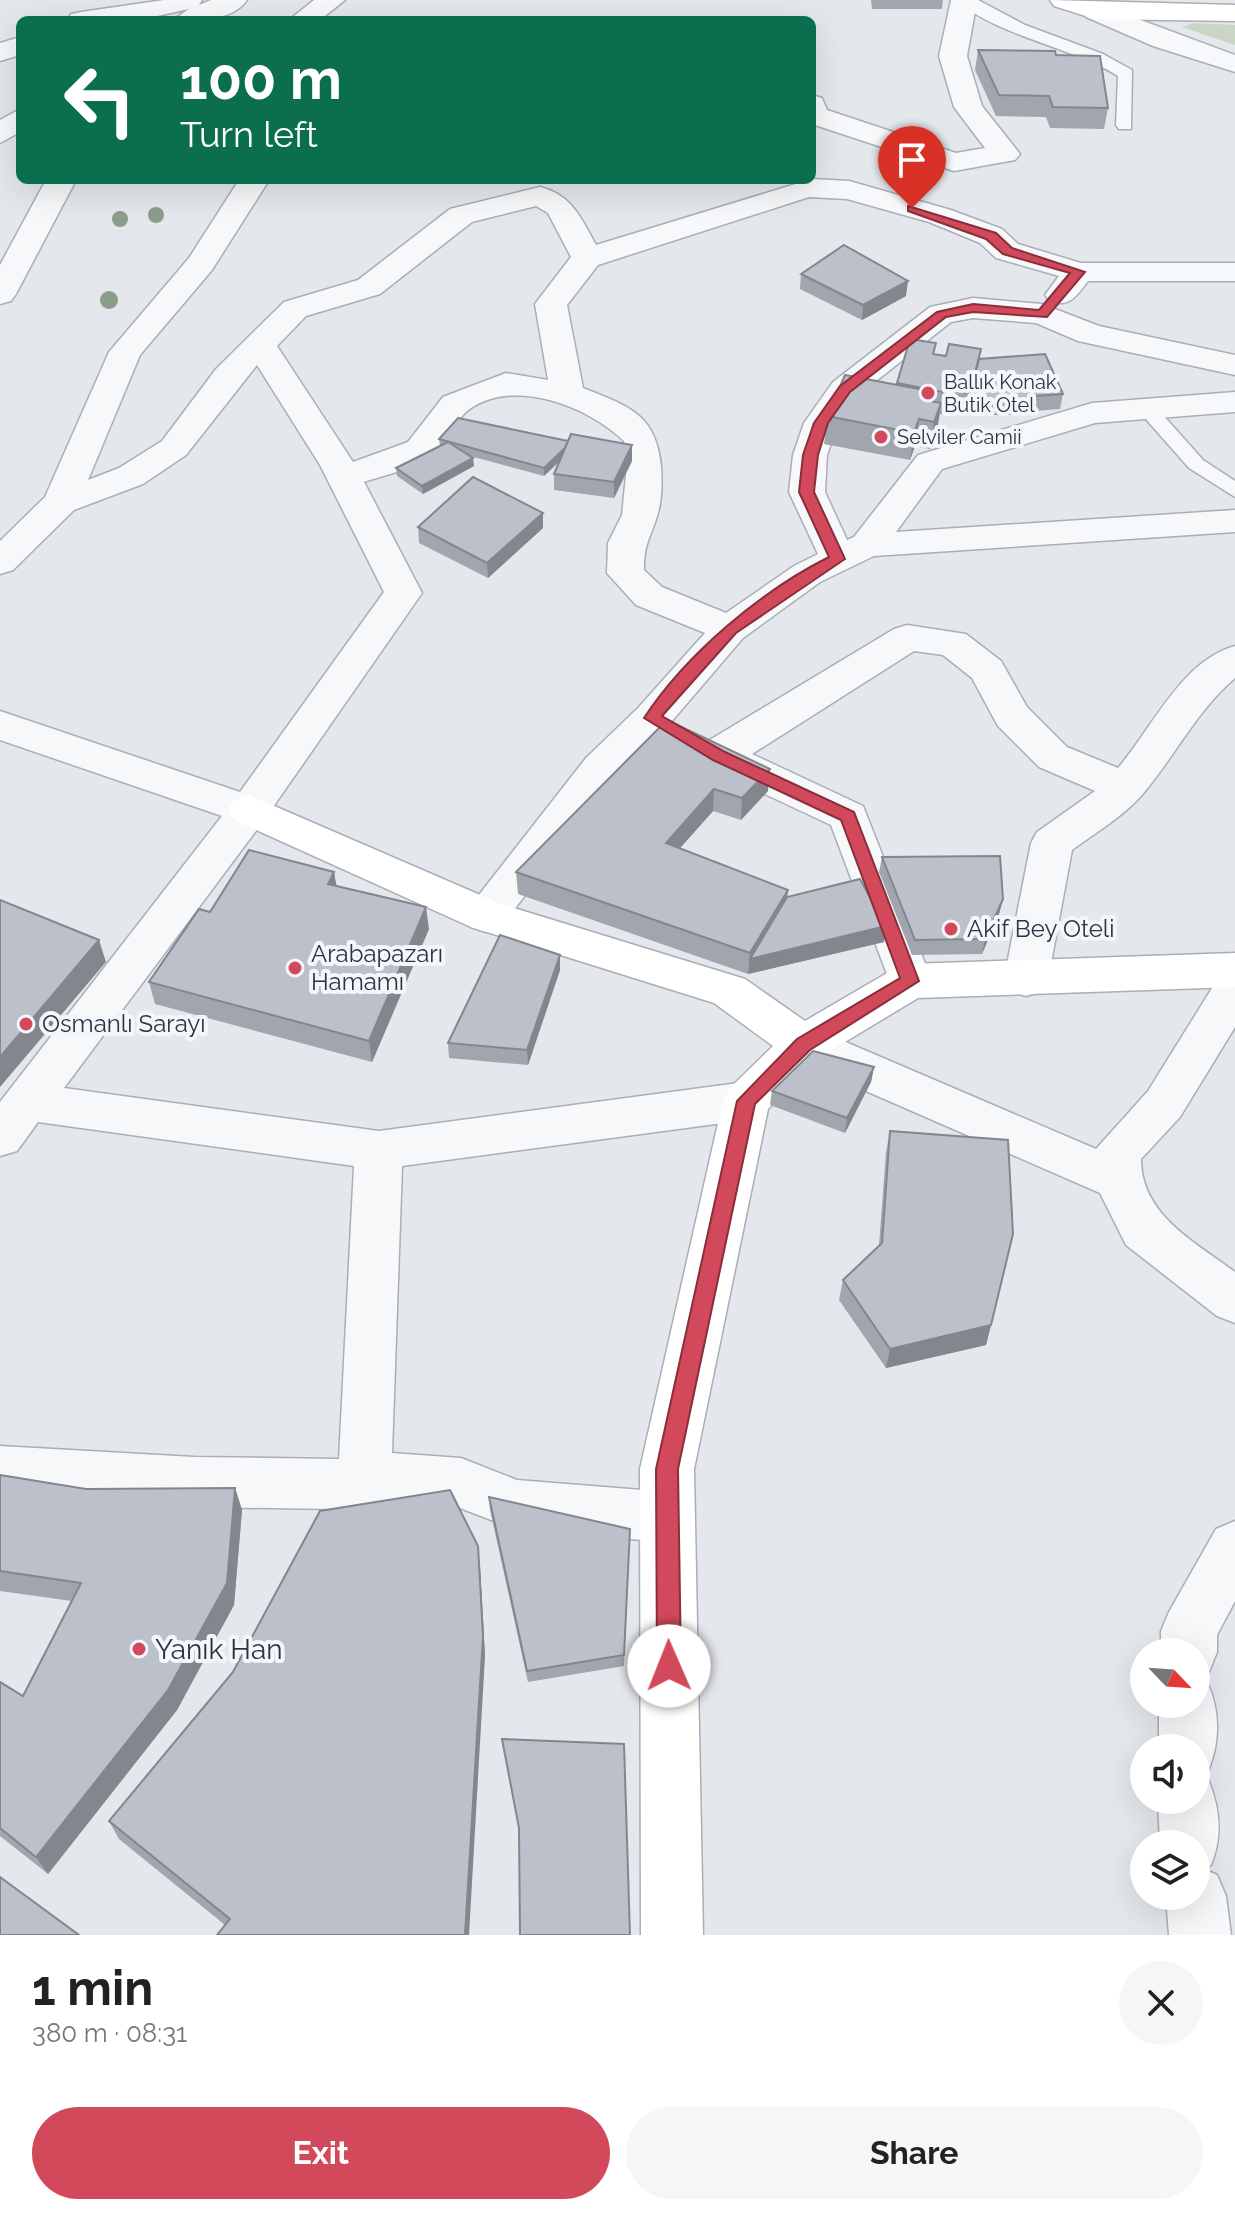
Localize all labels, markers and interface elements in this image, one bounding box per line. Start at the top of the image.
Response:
text: 100 m [180,46,342,112]
icon: left [48,48,152,152]
text: Turn left [180,113,318,155]
pin [878,126,946,208]
icon: arrive [890,138,934,182]
place label: Ballık Konak Butik Otel [944,370,1057,417]
marker: Ballık Konak Butik Otel [919,384,937,402]
place label: Selviler Camii [897,425,1022,449]
marker: Selviler Camii [872,428,890,446]
place label: Akif Bey Oteli [967,914,1115,943]
marker: Akif Bey Oteli [942,920,960,938]
place label: Arabapazarı Hamamı [311,939,443,996]
marker: Arabapazarı Hamamı [286,959,304,977]
place label: Osmanlı Sarayı [42,1009,206,1038]
marker: Osmanlı Sarayı [17,1015,35,1033]
position arrow [627,1624,711,1708]
place label: Yanık Han [155,1633,282,1666]
north arrow [1130,1638,1210,1718]
map controls [1130,1638,1210,1910]
marker: Yanık Han [130,1640,148,1658]
button: sound [1130,1734,1210,1814]
button: layers [1130,1830,1210,1910]
text: 1 min [32,1960,153,2016]
button: close [1119,1961,1203,2045]
text: 380 m · 08:31 [32,2018,187,2048]
button: Exit [32,2107,610,2199]
button: Share [626,2107,1203,2199]

